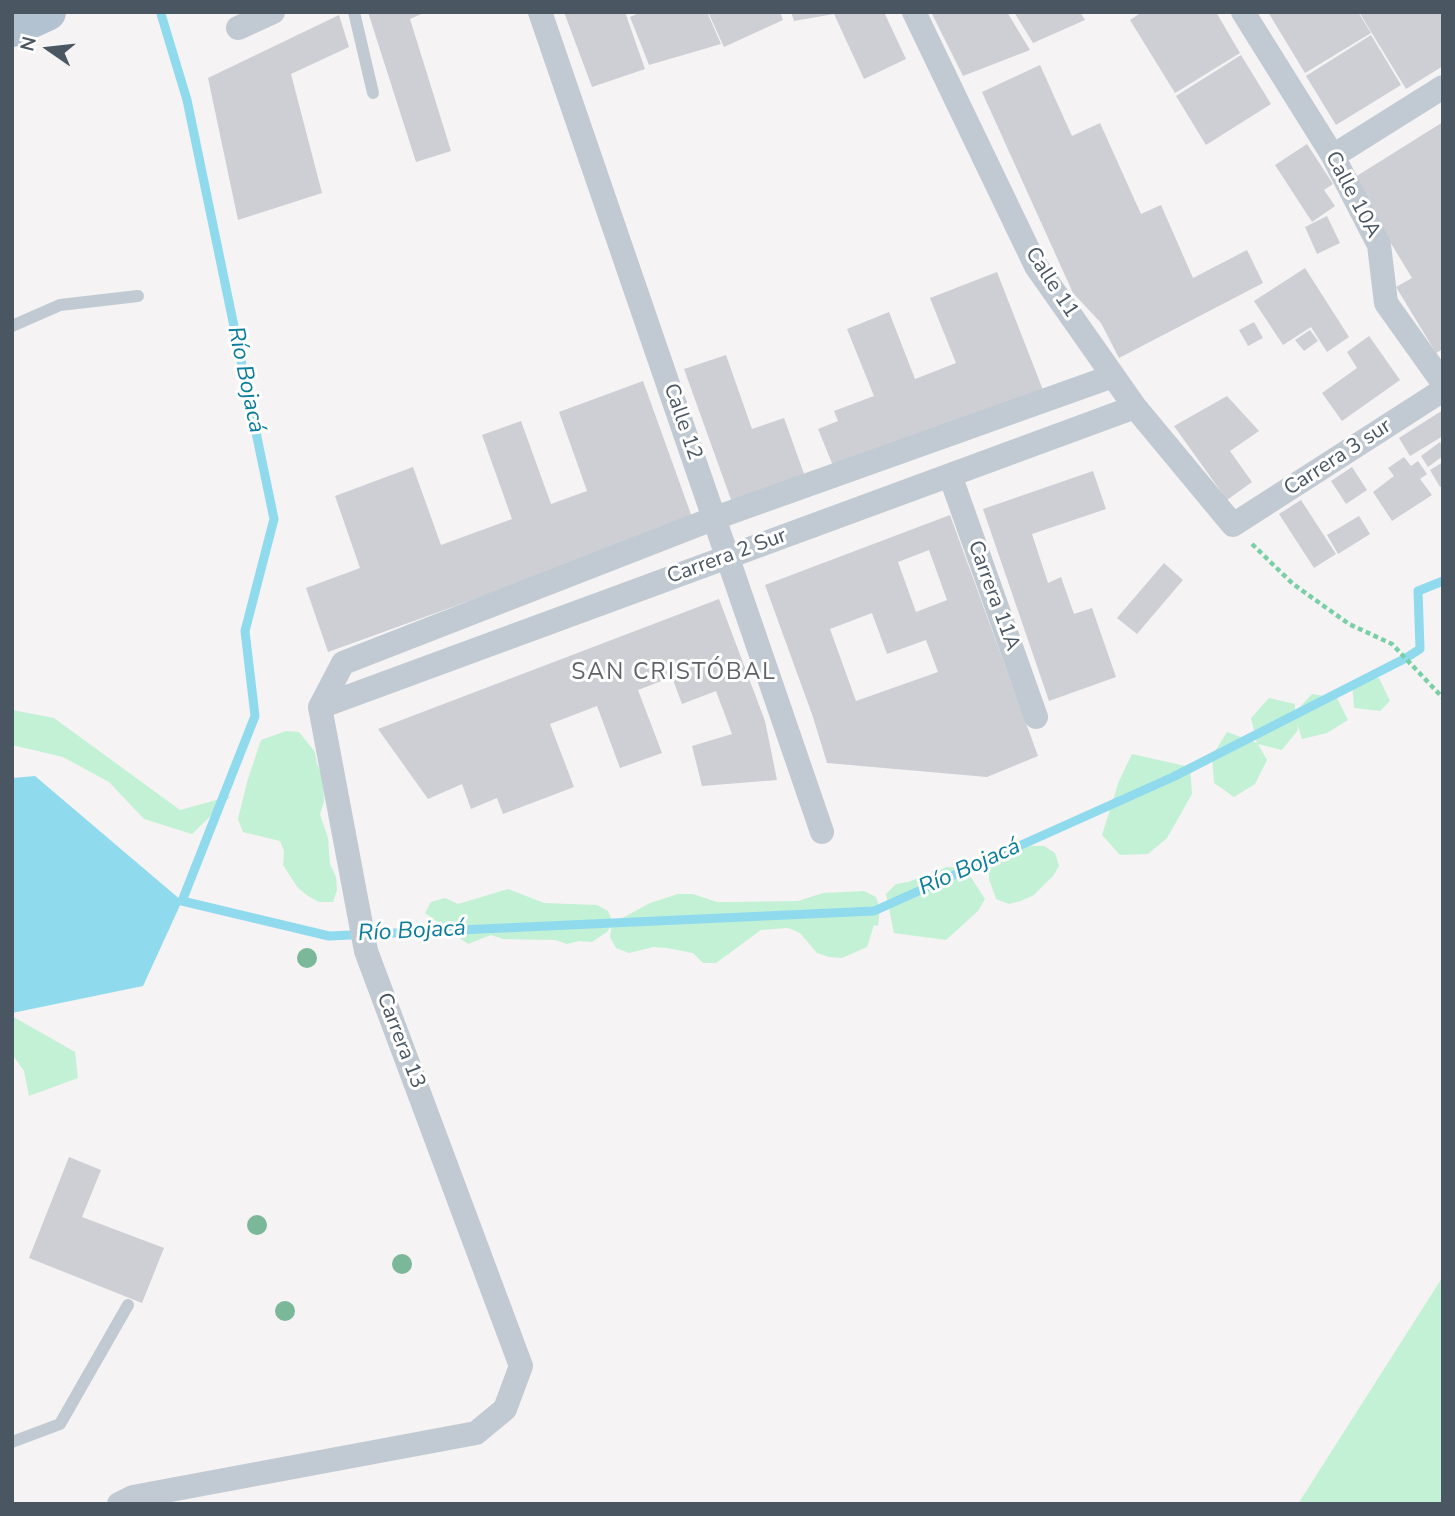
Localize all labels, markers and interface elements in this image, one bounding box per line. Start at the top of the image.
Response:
north arrow [14,14,84,84]
text: N [14,34,43,54]
street label: Calle 10A [1319,147,1385,243]
street label: Calle 11 [1019,243,1083,323]
water label: Río Bojacá [220,324,270,436]
street label: Calle 12 [657,381,707,463]
street label: Carrera 3 sur [1280,414,1396,502]
street label: Carrera 2 Sur [664,524,790,590]
street label: Carrera 11A [961,537,1025,655]
district label: SAN CRISTÓBAL [573,659,775,687]
water label: Río Bojacá [915,833,1025,903]
water label: Río Bojacá [357,915,467,949]
street label: Carrera 13 [370,990,430,1092]

